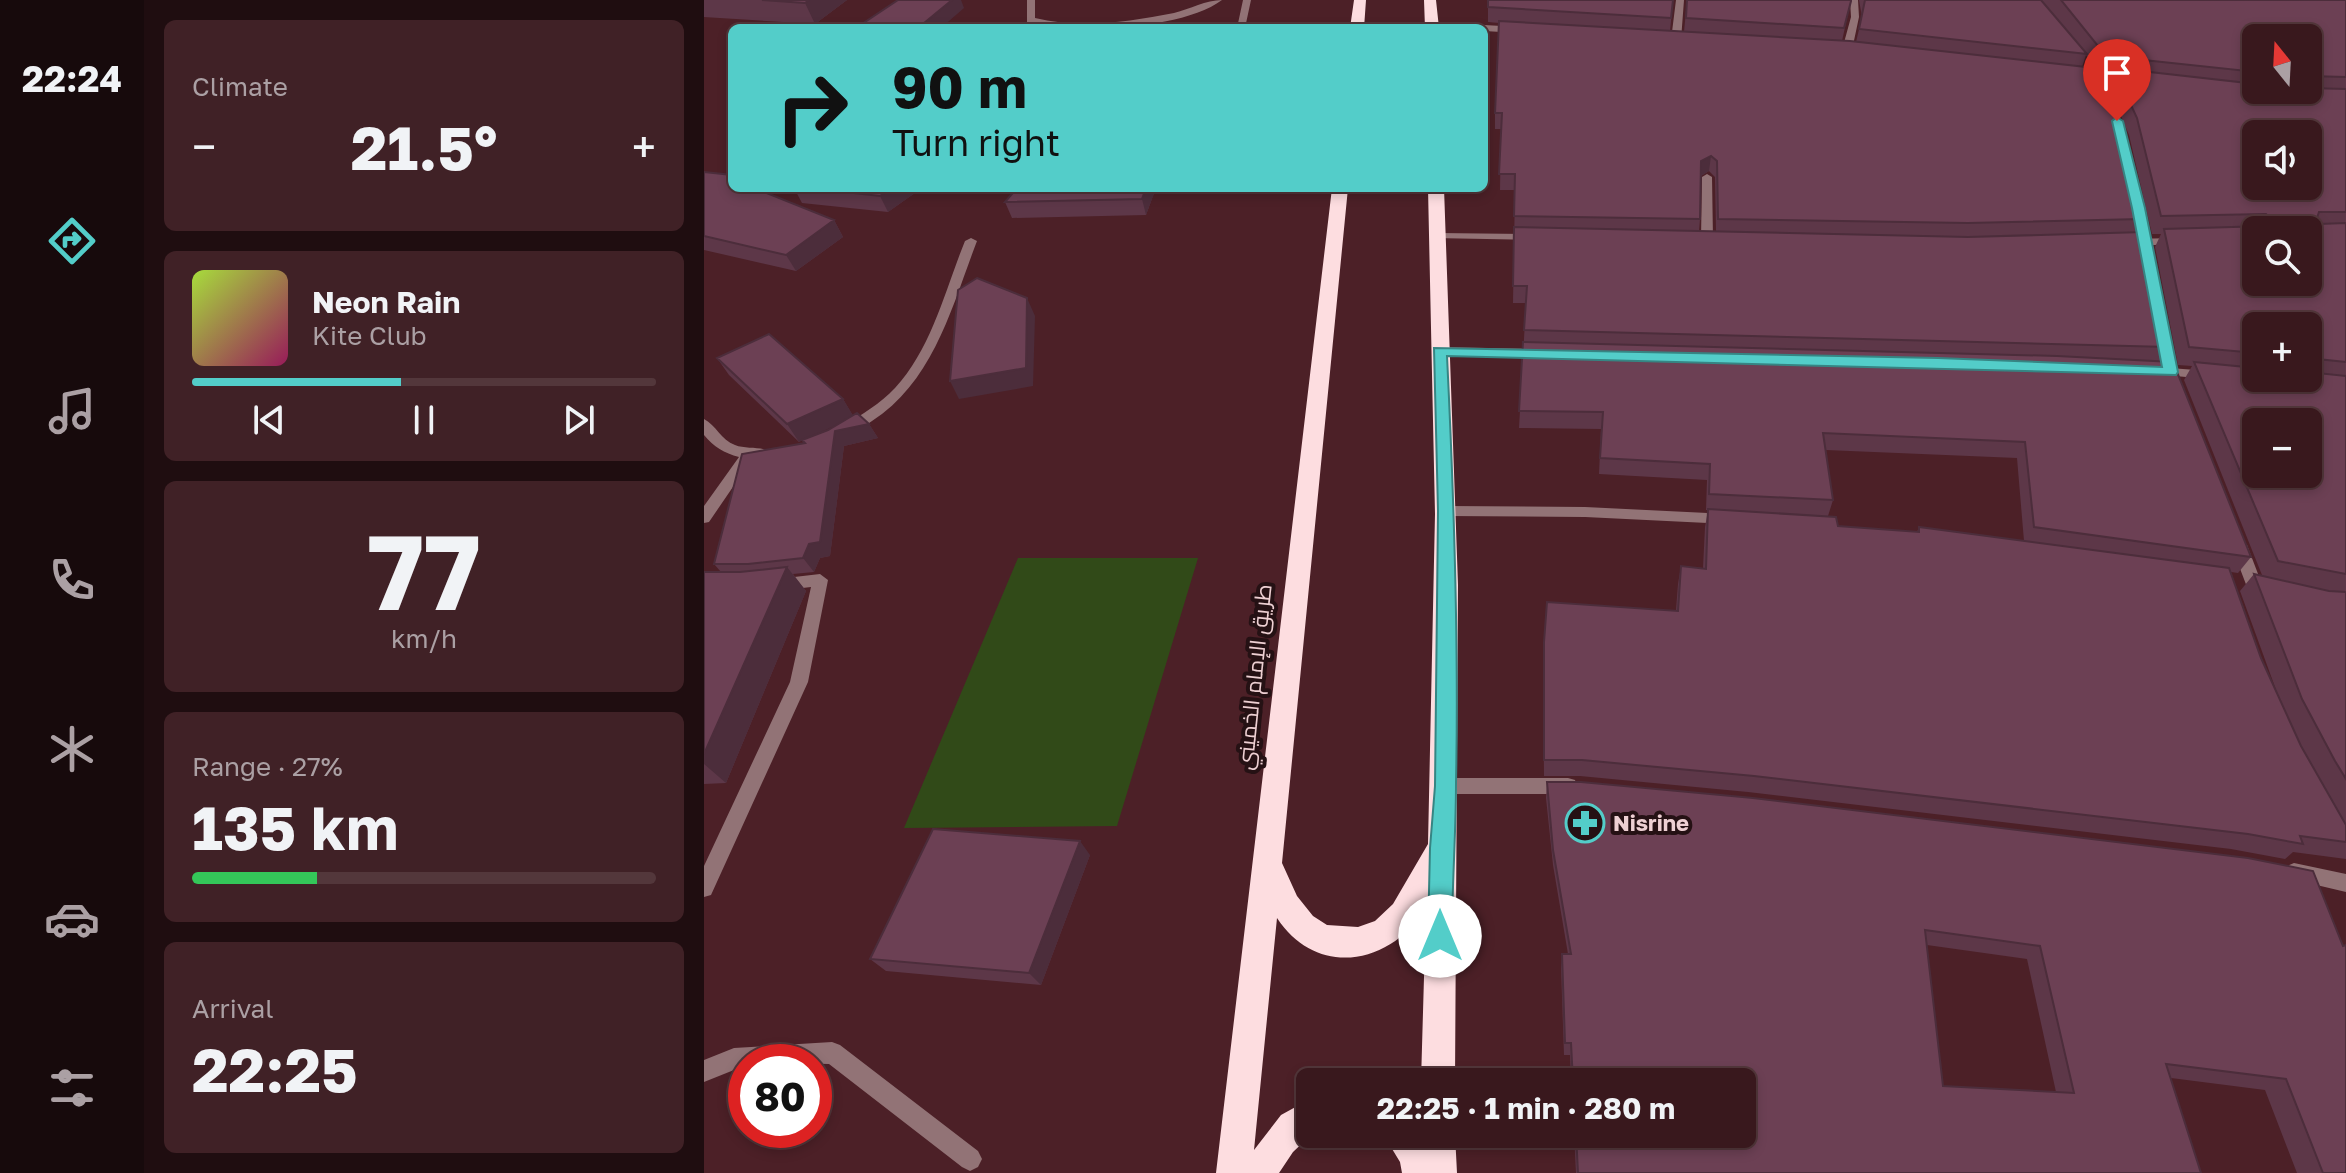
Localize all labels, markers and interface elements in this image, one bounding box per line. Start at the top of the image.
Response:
north arrow [2242,24,2322,104]
map controls [2242,24,2322,488]
pin [2083,39,2151,121]
icon: arrive [2095,51,2139,95]
text: 90 m [892,53,1027,120]
icon: right [760,56,864,160]
text: 22:24 [22,57,122,100]
text: Climate [192,71,288,102]
text: 21.5° [351,111,497,183]
text: − [192,120,216,173]
text: + [632,120,656,173]
button: sound [2242,120,2322,200]
text: Turn right [892,121,1060,164]
icon: directions [44,213,100,269]
button: search [2242,216,2322,296]
text: Neon Rain [312,284,460,320]
button: + [2242,312,2322,392]
text: Kite Club [312,320,427,351]
icon: music [44,383,100,439]
icon: previous [247,398,291,442]
icon: pause [402,398,446,442]
icon: next [557,398,601,442]
button: − [2242,408,2322,488]
text: 77 [367,508,481,633]
icon: phone [44,552,100,608]
street label: طريق الإمام الخميني [1230,583,1281,772]
text: km/h [391,623,457,654]
icon: climate [44,721,100,777]
text: Range · 27% [192,751,343,782]
text: 135 km [192,791,398,863]
pharmacy icon: Nisrine [1564,802,1606,844]
place label: Nisrine [1613,809,1689,836]
icon: car [44,891,100,947]
position arrow [1398,894,1482,978]
text: Arrival [192,993,273,1024]
text: 22:25 [192,1033,358,1105]
speed limit sign: 80 [728,1044,832,1148]
icon: filters [44,1060,100,1116]
text: 22:25 · 1 min · 280 m [1377,1090,1675,1126]

